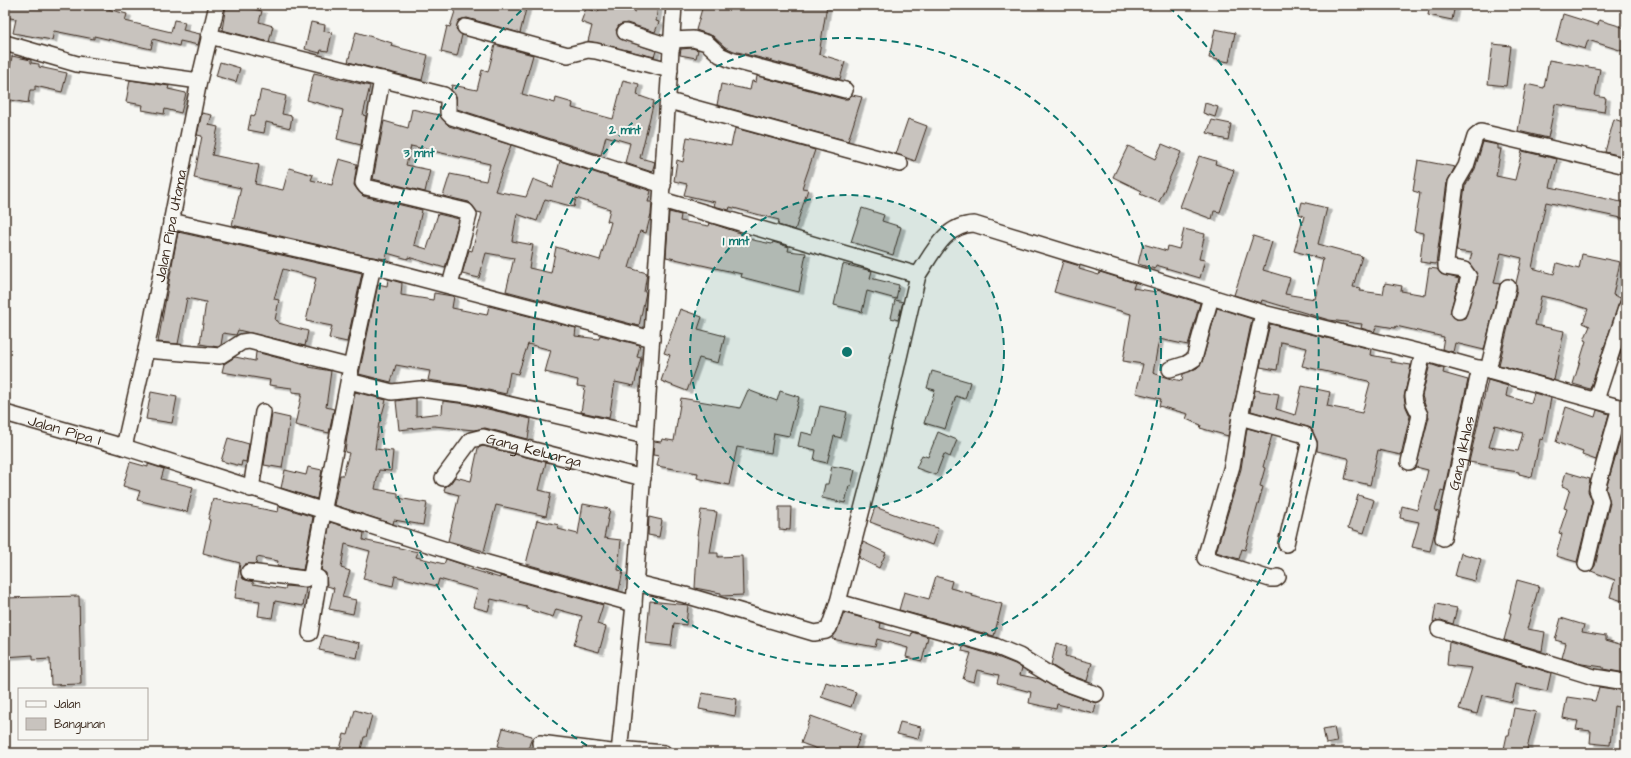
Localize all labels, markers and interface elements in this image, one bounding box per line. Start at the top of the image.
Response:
text: 2 mnt [608,122,641,139]
text: 3 mnt [402,145,435,162]
street label: Jalan Pipa Utama [150,167,192,284]
text: 1 mnt [723,233,749,250]
centre of rings [840,345,854,359]
street label: Jalan Pipa I [25,410,104,451]
street label: Gang Ikhlas [1444,413,1480,492]
street label: Gang Keluarga [484,428,584,473]
legend [18,688,148,740]
text: Jalan [54,696,80,713]
text: Bangunan [54,716,105,734]

